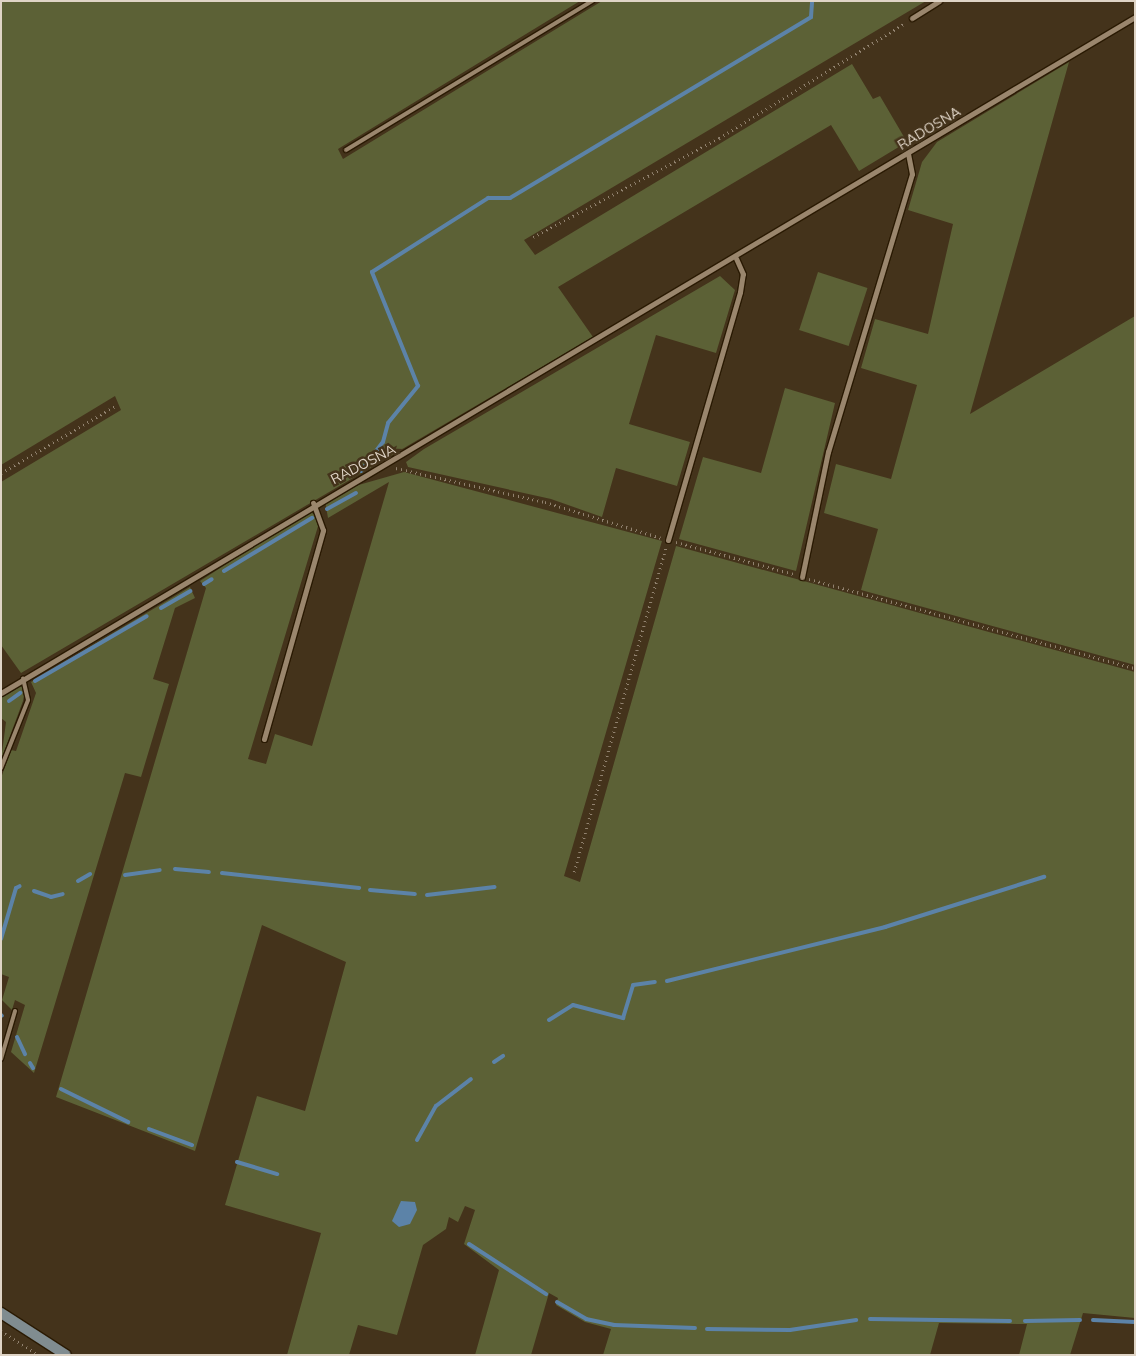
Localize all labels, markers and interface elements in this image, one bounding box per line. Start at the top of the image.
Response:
street label: RADOSNA [894,103,964,153]
street label: RADOSNA [328,441,398,487]

